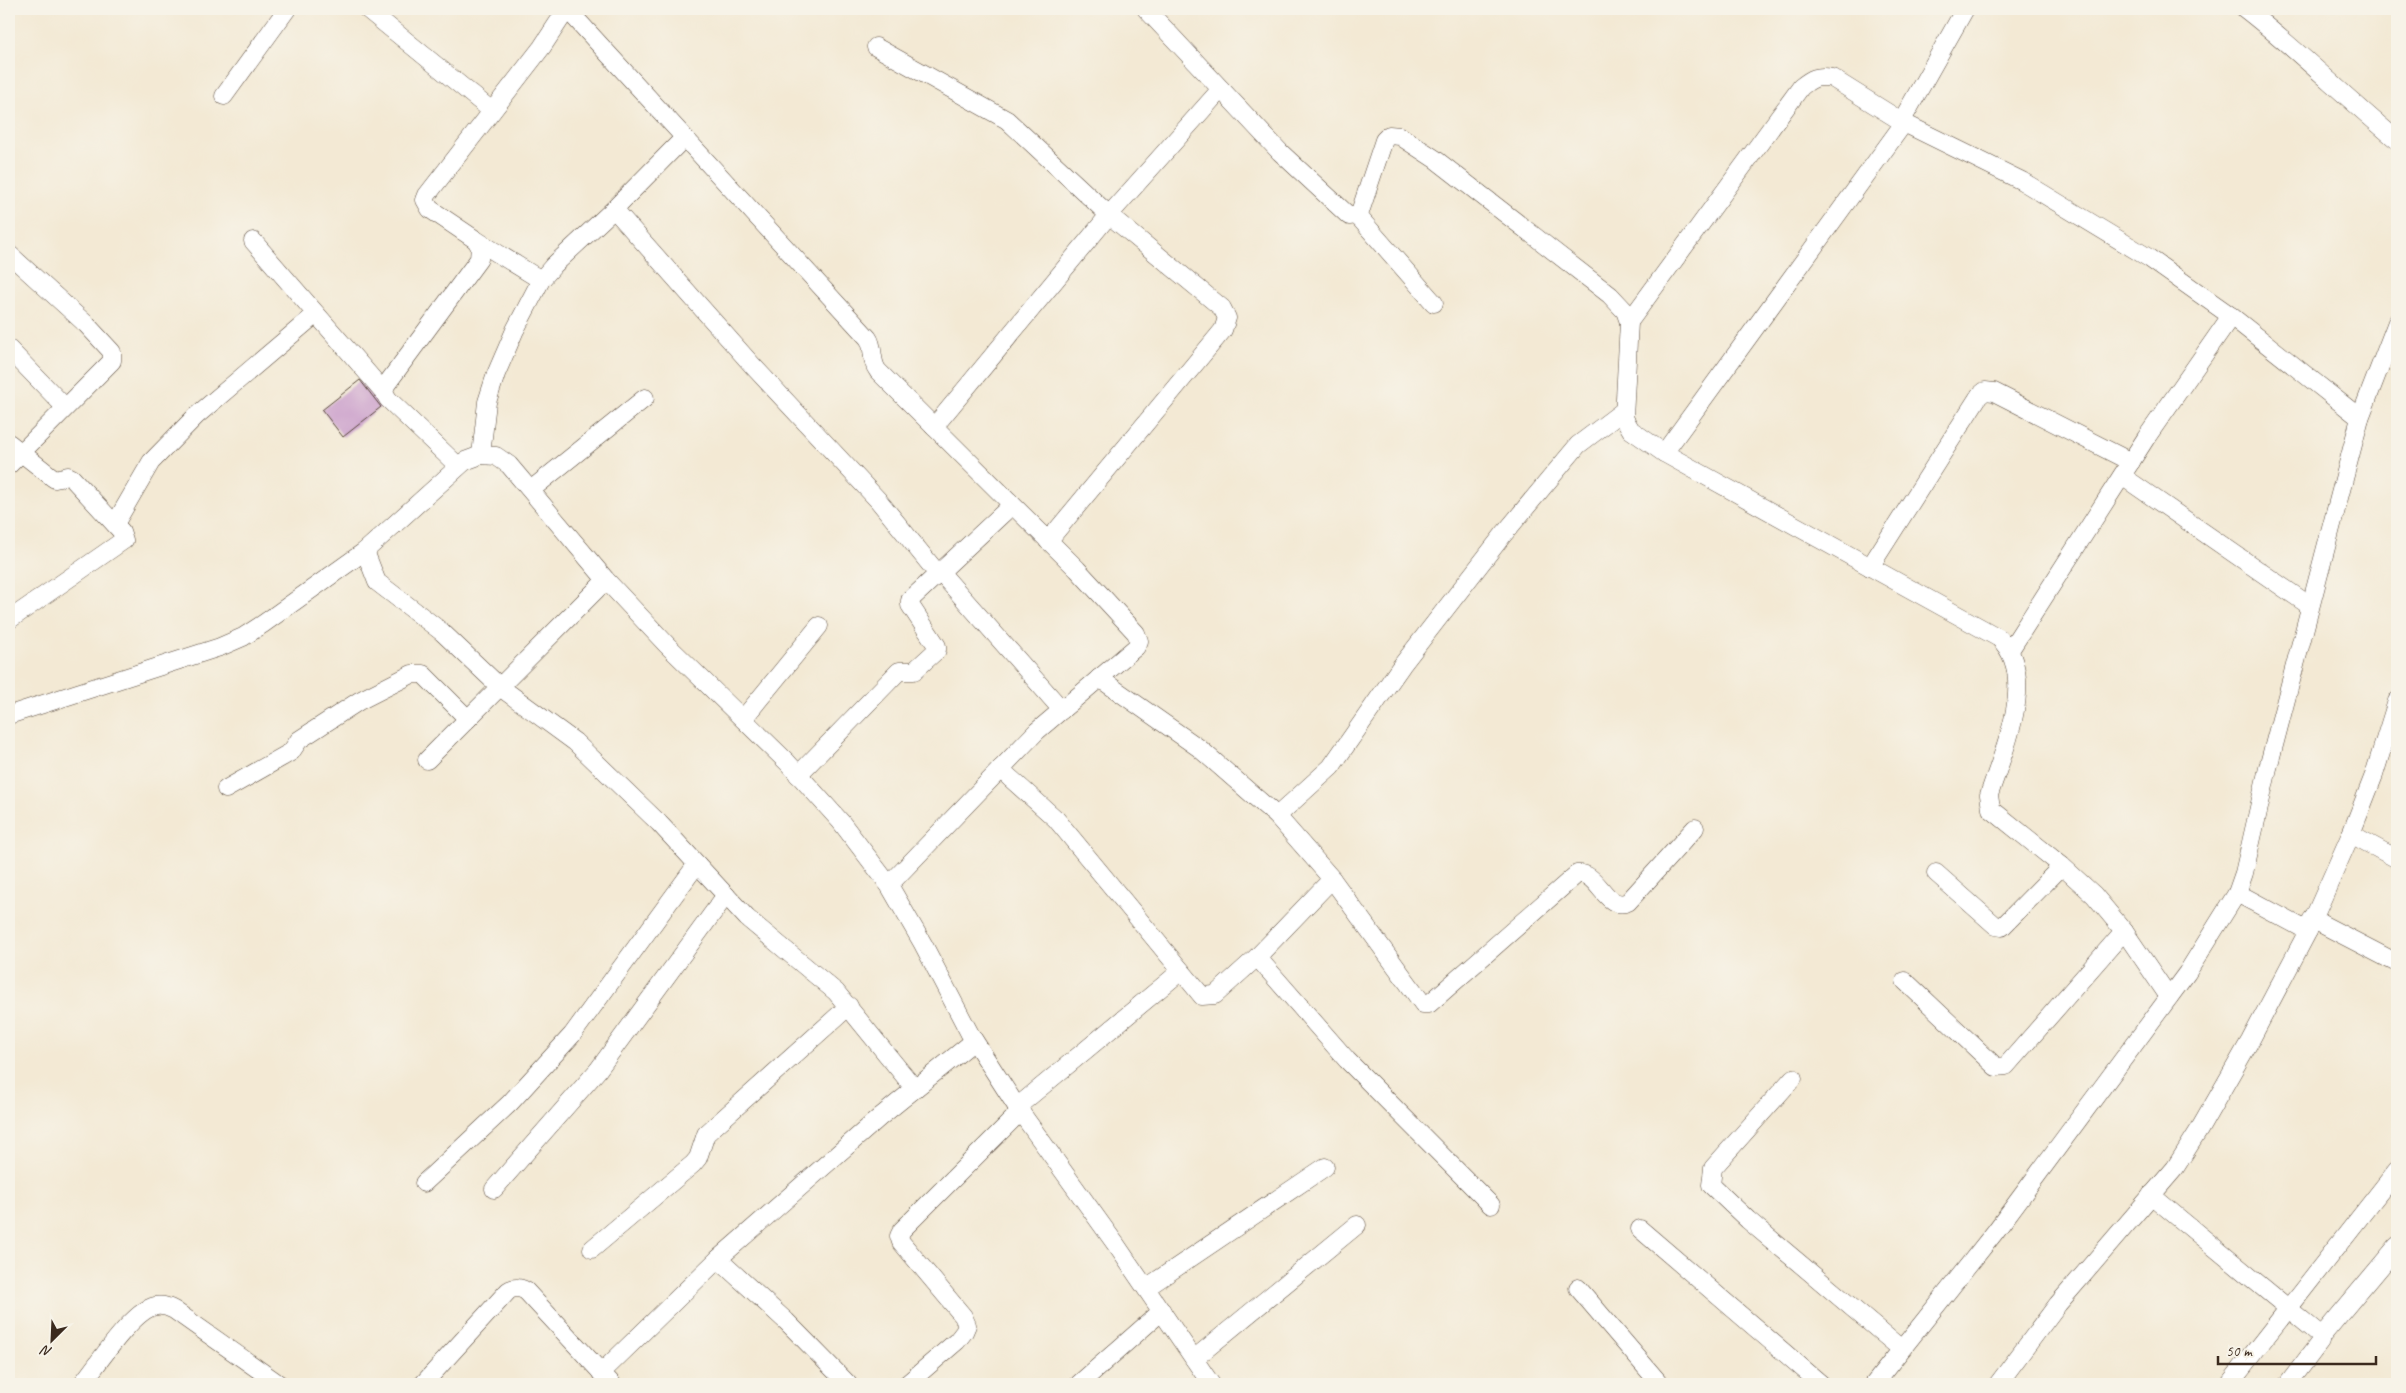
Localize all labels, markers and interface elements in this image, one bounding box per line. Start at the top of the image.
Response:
north arrow [28,1316,78,1366]
scale bar [2218,1333,2376,1365]
text: N [37,1341,54,1361]
text: 50 m [2226,1342,2253,1361]

